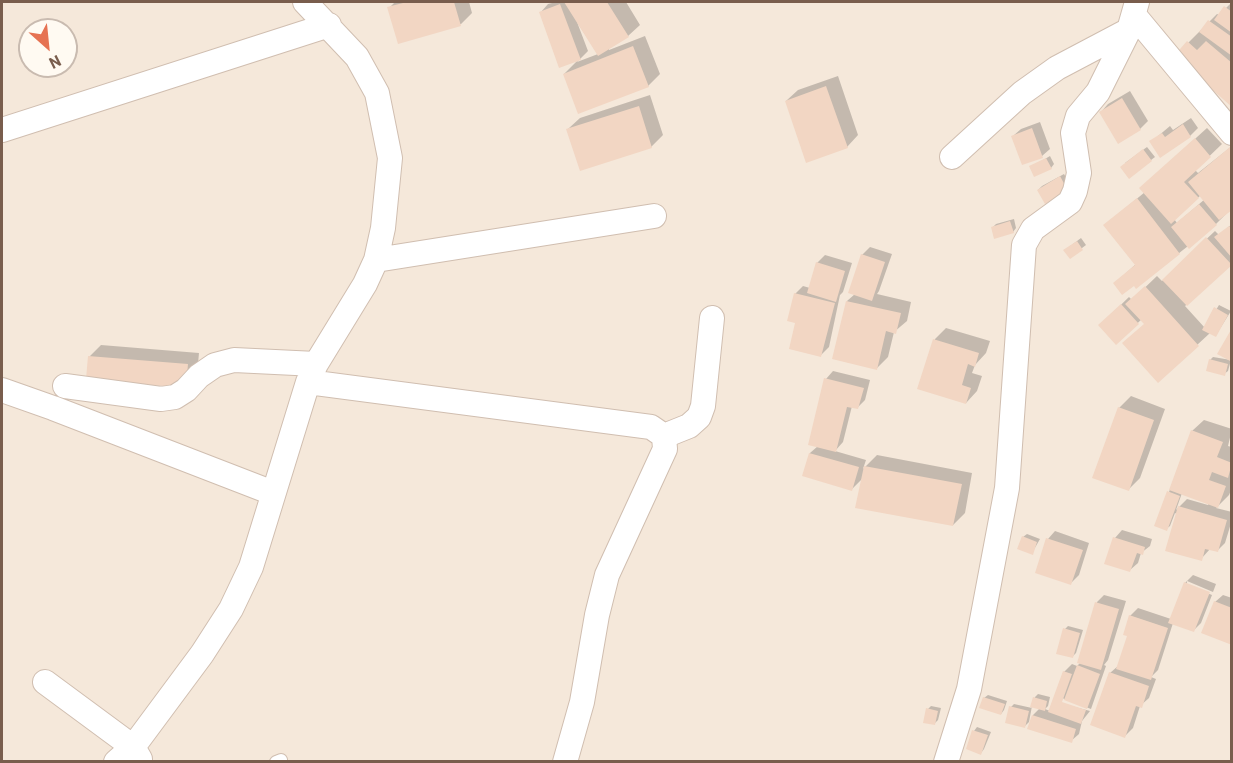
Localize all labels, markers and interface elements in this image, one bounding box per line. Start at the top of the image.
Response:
north arrow [18,18,78,78]
text: N [46,52,65,74]

